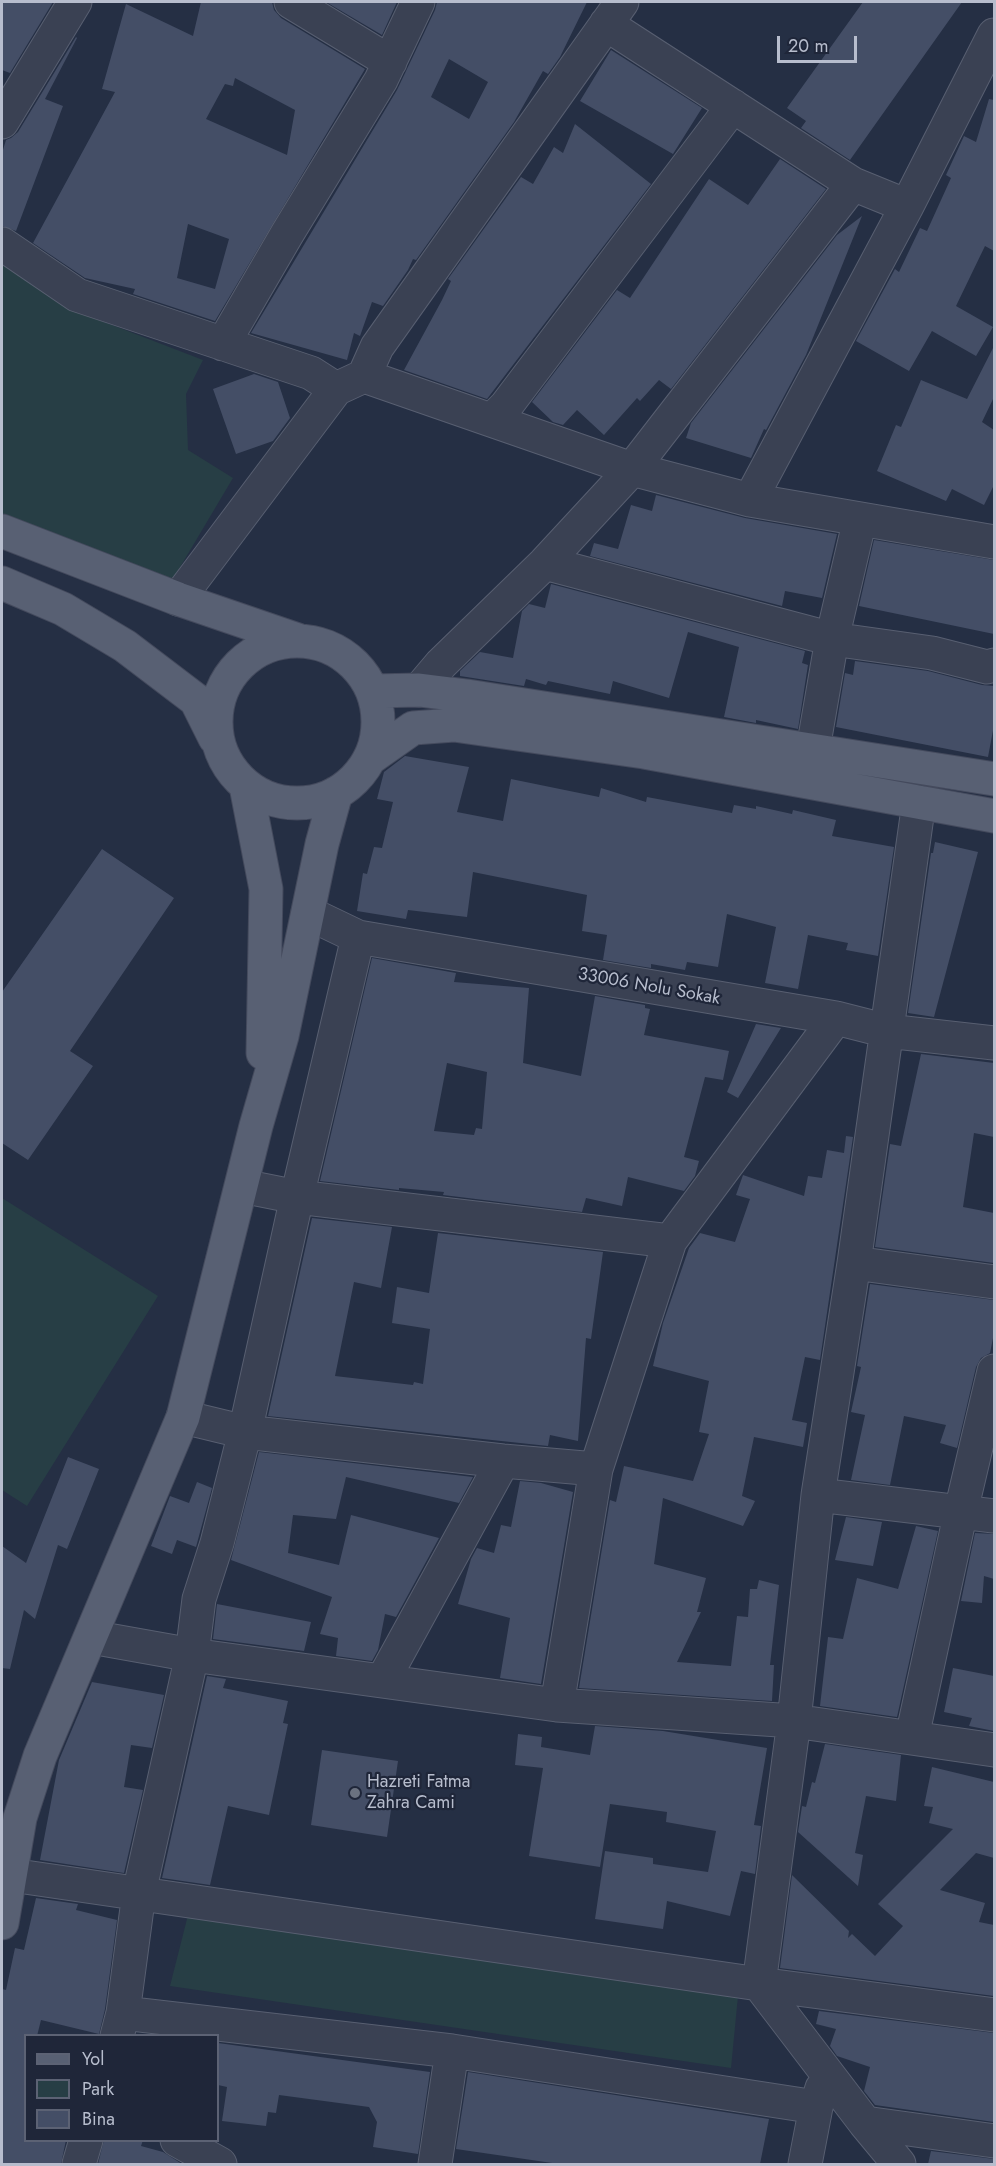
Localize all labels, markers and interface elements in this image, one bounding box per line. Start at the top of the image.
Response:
scale bar [780,24,860,62]
text: 20 m [788,33,828,59]
street label: 33006 Nolu Sokak [576,964,722,1010]
place label: Hazreti Fatma Zahra Cami [367,1772,471,1814]
marker: Hazreti Fatma Zahra Cami [348,1786,362,1800]
legend [24,2034,219,2142]
text: Yol [82,2046,104,2072]
text: Park [82,2076,114,2102]
text: Bina [82,2106,115,2132]

